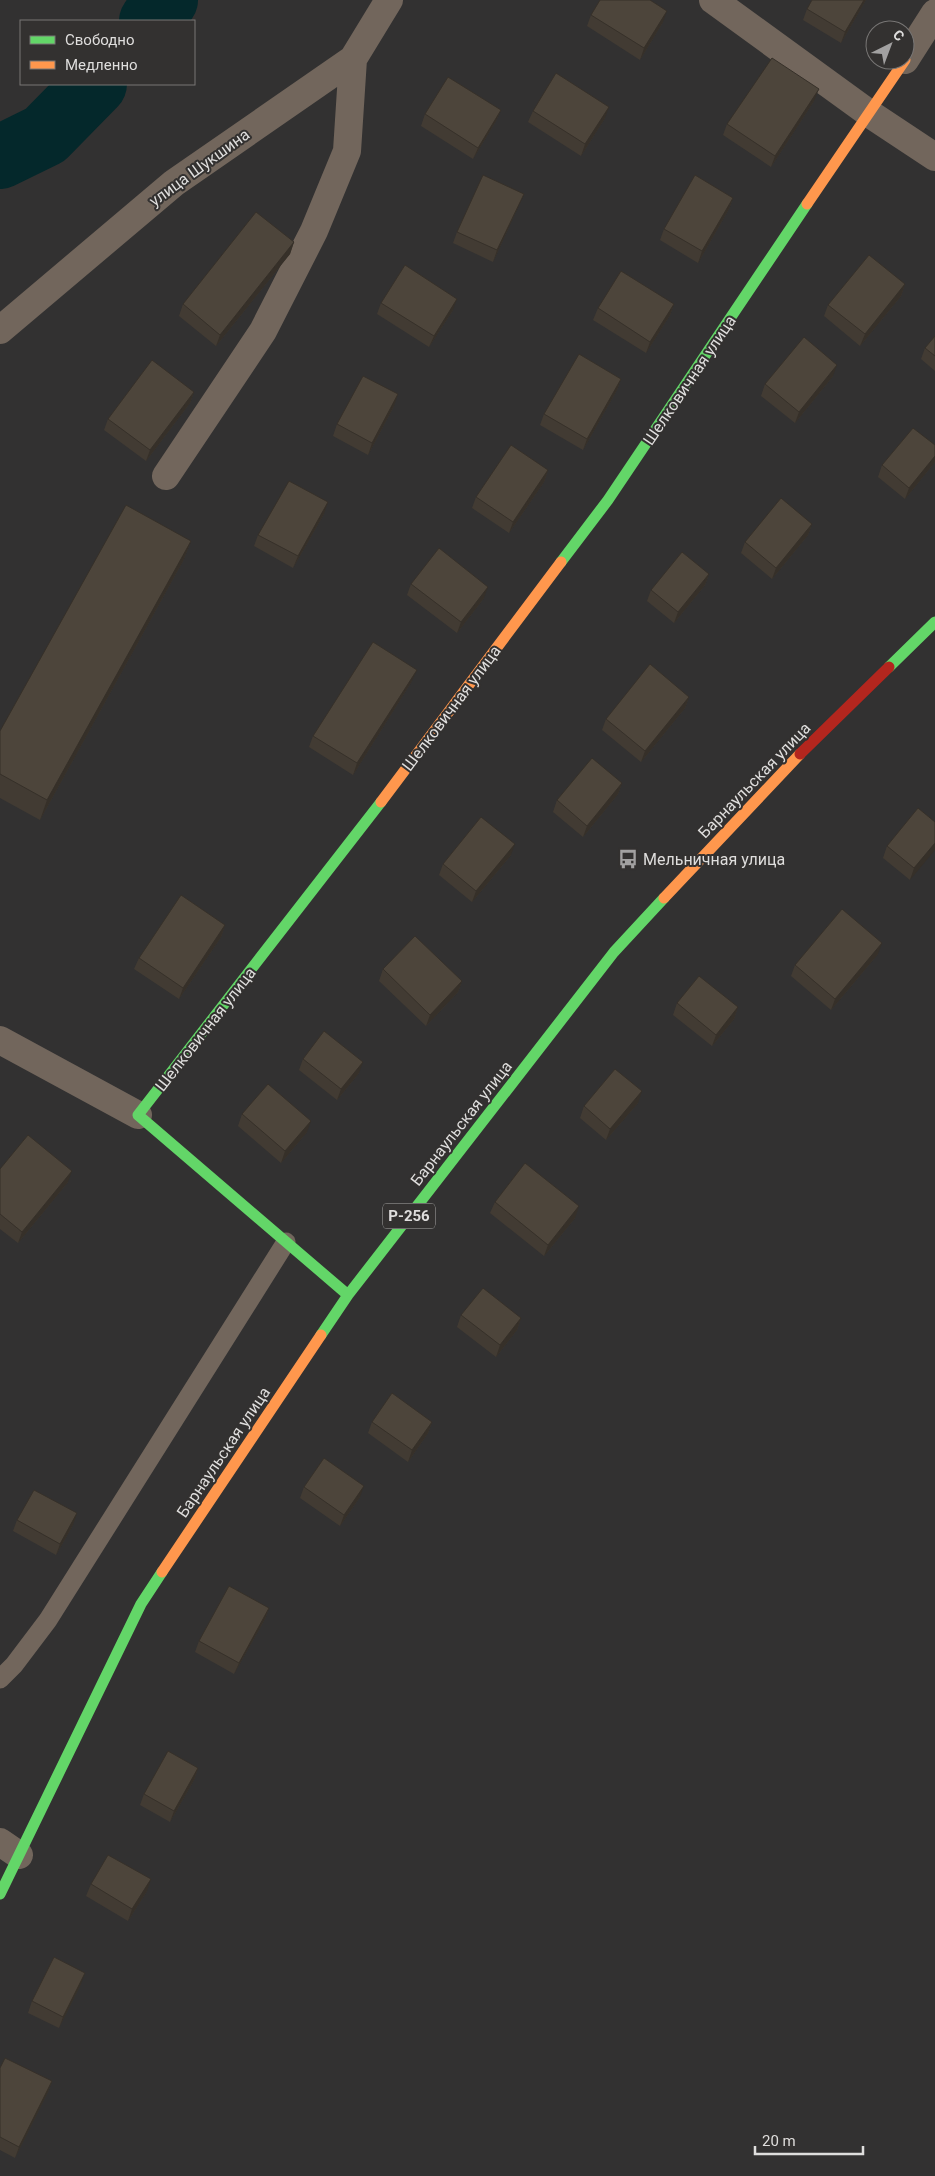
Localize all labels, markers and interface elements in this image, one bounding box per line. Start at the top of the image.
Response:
legend [20,20,195,85]
north arrow [865,20,915,70]
text: С [890,26,907,44]
text: Свободно [65,31,134,49]
text: Медленно [65,56,138,74]
street label: улица Шукшина [145,125,253,210]
street label: Шелковичная улица [639,312,740,449]
street label: Шелковичная улица [398,642,505,775]
street label: Барнаульская улица [694,719,814,842]
bus stop icon: Мельничная улица [617,848,639,870]
place label: Мельничная улица [643,850,785,869]
street label: Шелковичная улица [151,964,260,1095]
street label: Барнаульская улица [407,1057,516,1190]
road number: Р-256 [383,1204,435,1228]
street label: Барнаульская улица [173,1383,274,1521]
scale bar [755,2124,862,2156]
text: 20 m [762,2132,796,2150]

